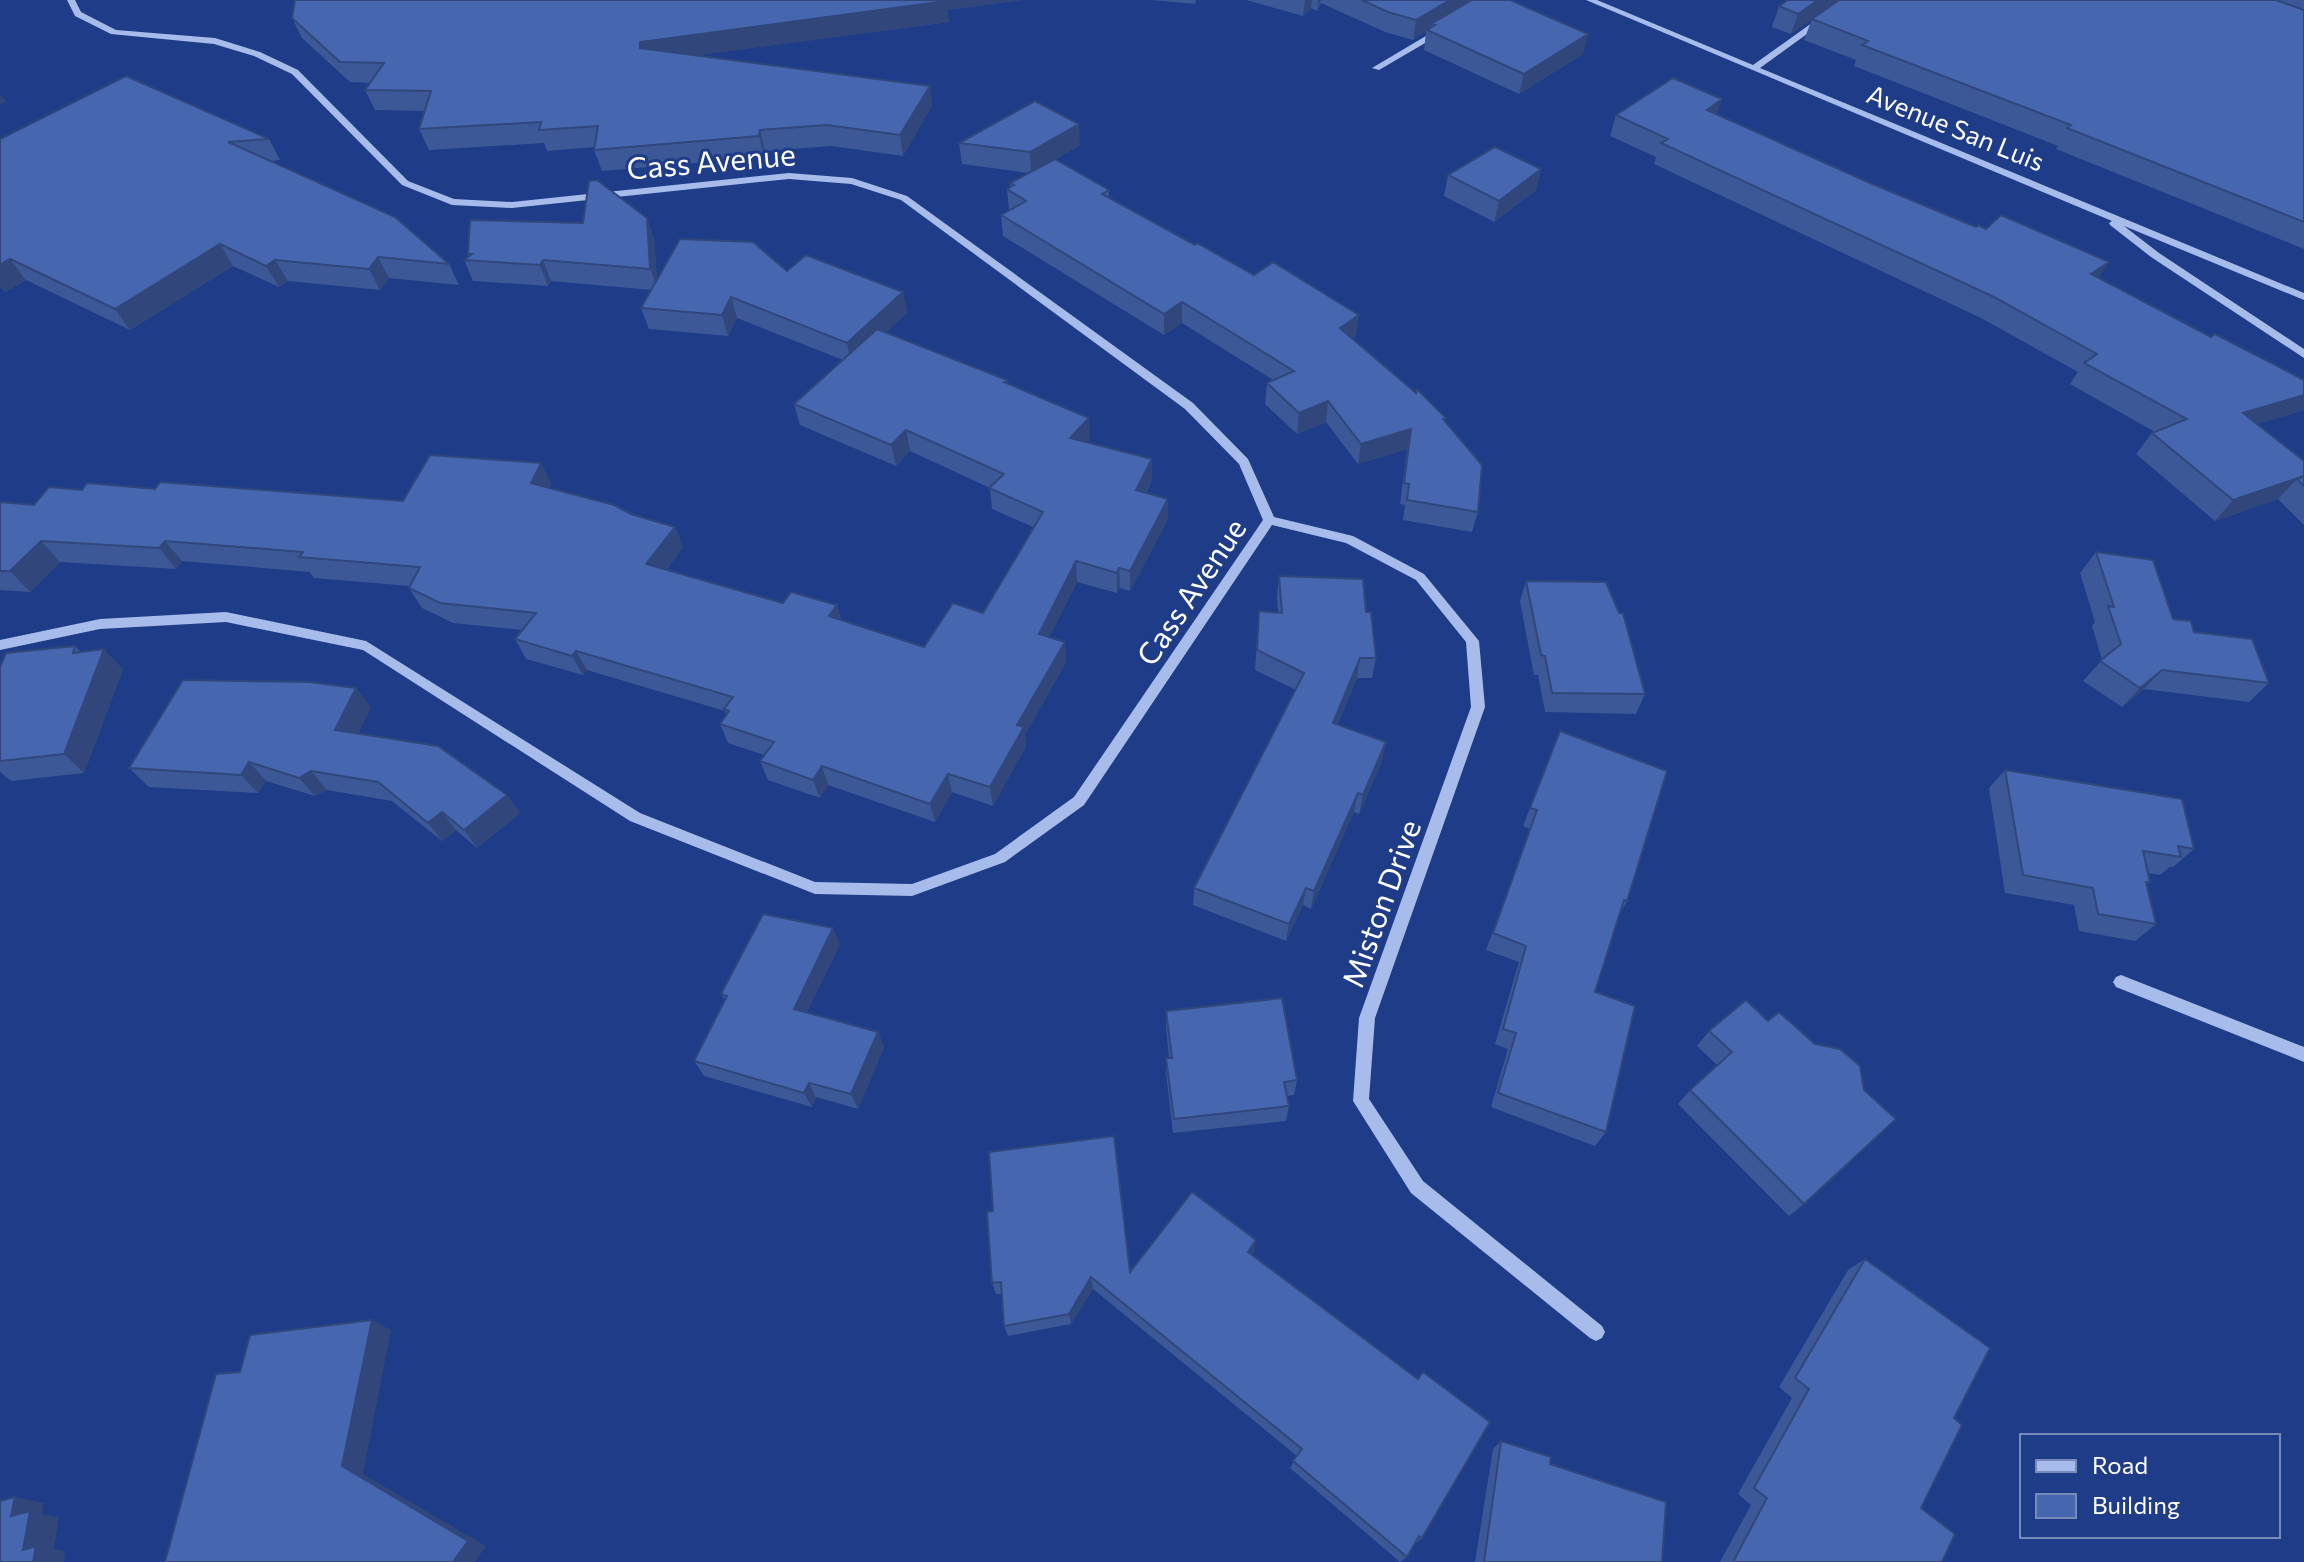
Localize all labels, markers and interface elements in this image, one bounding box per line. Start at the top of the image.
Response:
street label: Avenue San Luis [1863,77,2049,177]
street label: Cass Avenue [625,134,797,186]
street label: Cass Avenue [1127,510,1253,672]
street label: Miston Drive [1333,814,1427,992]
legend [2020,1434,2280,1538]
text: Road [2092,1450,2148,1479]
text: Building [2092,1490,2180,1519]

